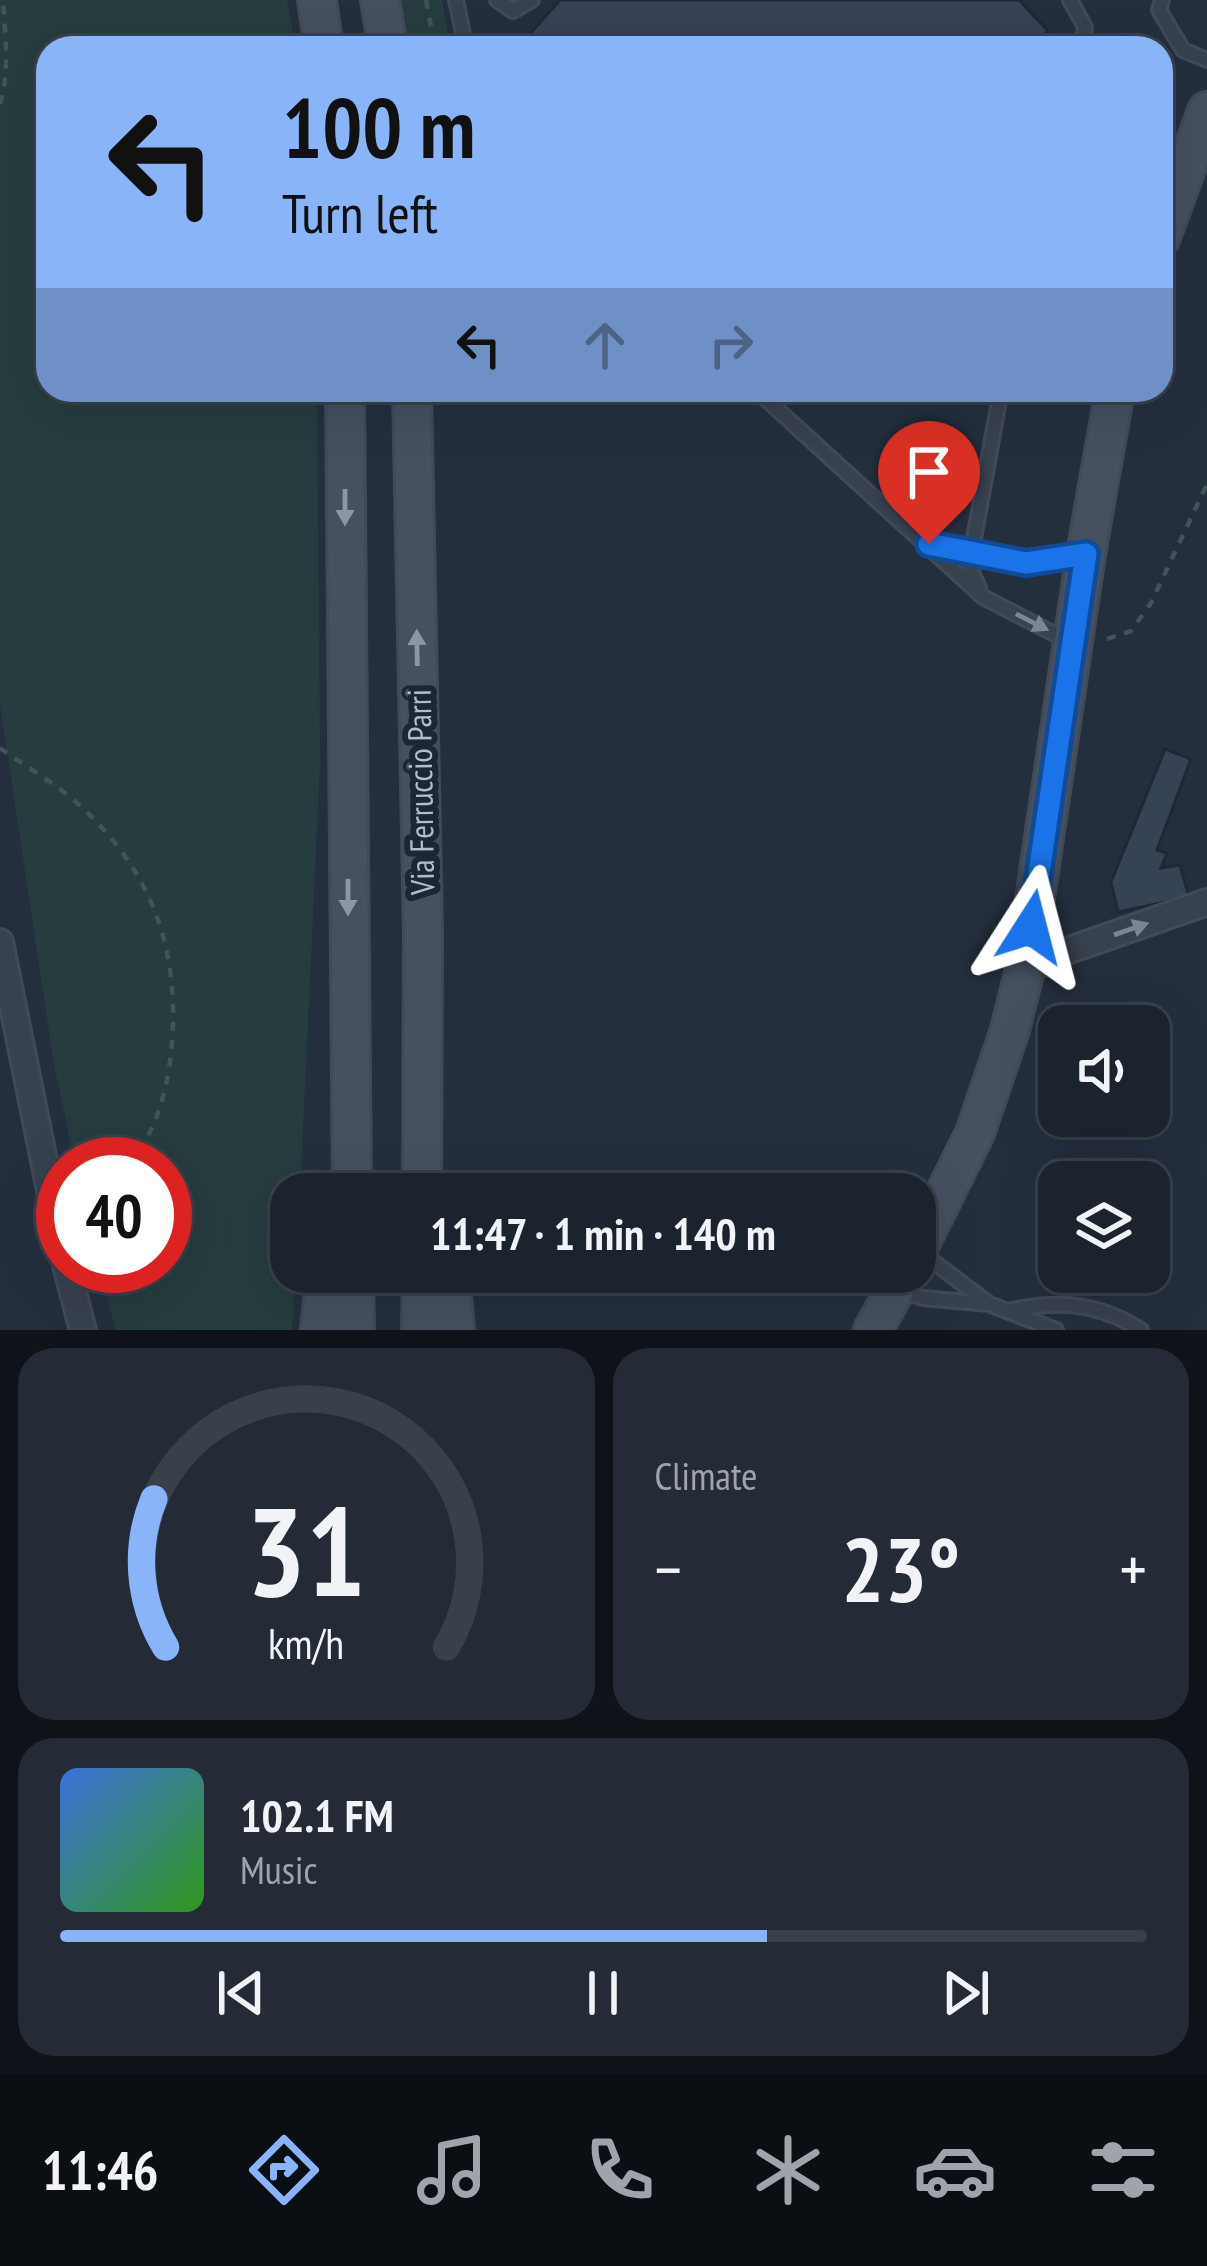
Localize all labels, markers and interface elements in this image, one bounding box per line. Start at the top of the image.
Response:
text: 100 m [282,72,475,181]
icon: left [84,84,240,240]
text: Turn left [282,178,438,248]
icon: left [446,312,512,378]
icon: ahead [572,312,638,378]
icon: right [698,312,764,378]
pin [878,421,980,544]
icon: arrive [896,439,962,505]
one-way arrow [335,489,355,527]
one-way arrow [1014,611,1049,632]
one-way arrow [408,628,427,666]
street label: Via Ferruccio Parri [397,689,443,896]
position arrow [968,864,1094,990]
one-way arrow [338,879,358,917]
one-way arrow [1113,919,1149,937]
map controls [1038,1005,1170,1293]
button: sound [1038,1005,1170,1137]
speed limit sign: 40 [36,1137,192,1293]
button: layers [1038,1161,1170,1293]
text: 11:47 · 1 min · 140 m [430,1204,776,1262]
text: Climate [655,1450,757,1501]
text: 31 [247,1469,366,1630]
text: 23° [841,1510,960,1627]
text: − [655,1526,682,1611]
text: + [1120,1526,1147,1611]
text: km/h [268,1615,344,1671]
text: 102.1 FM [240,1786,394,1844]
text: Music [240,1844,317,1895]
icon: previous [208,1960,274,2026]
icon: pause [570,1960,636,2026]
icon: next [933,1960,999,2026]
icon: directions [242,2128,326,2212]
icon: music [410,2128,494,2212]
icon: phone [578,2128,662,2212]
icon: climate [746,2128,830,2212]
icon: car [913,2128,997,2212]
icon: filters [1081,2128,1165,2212]
text: 11:46 [42,2135,159,2205]

